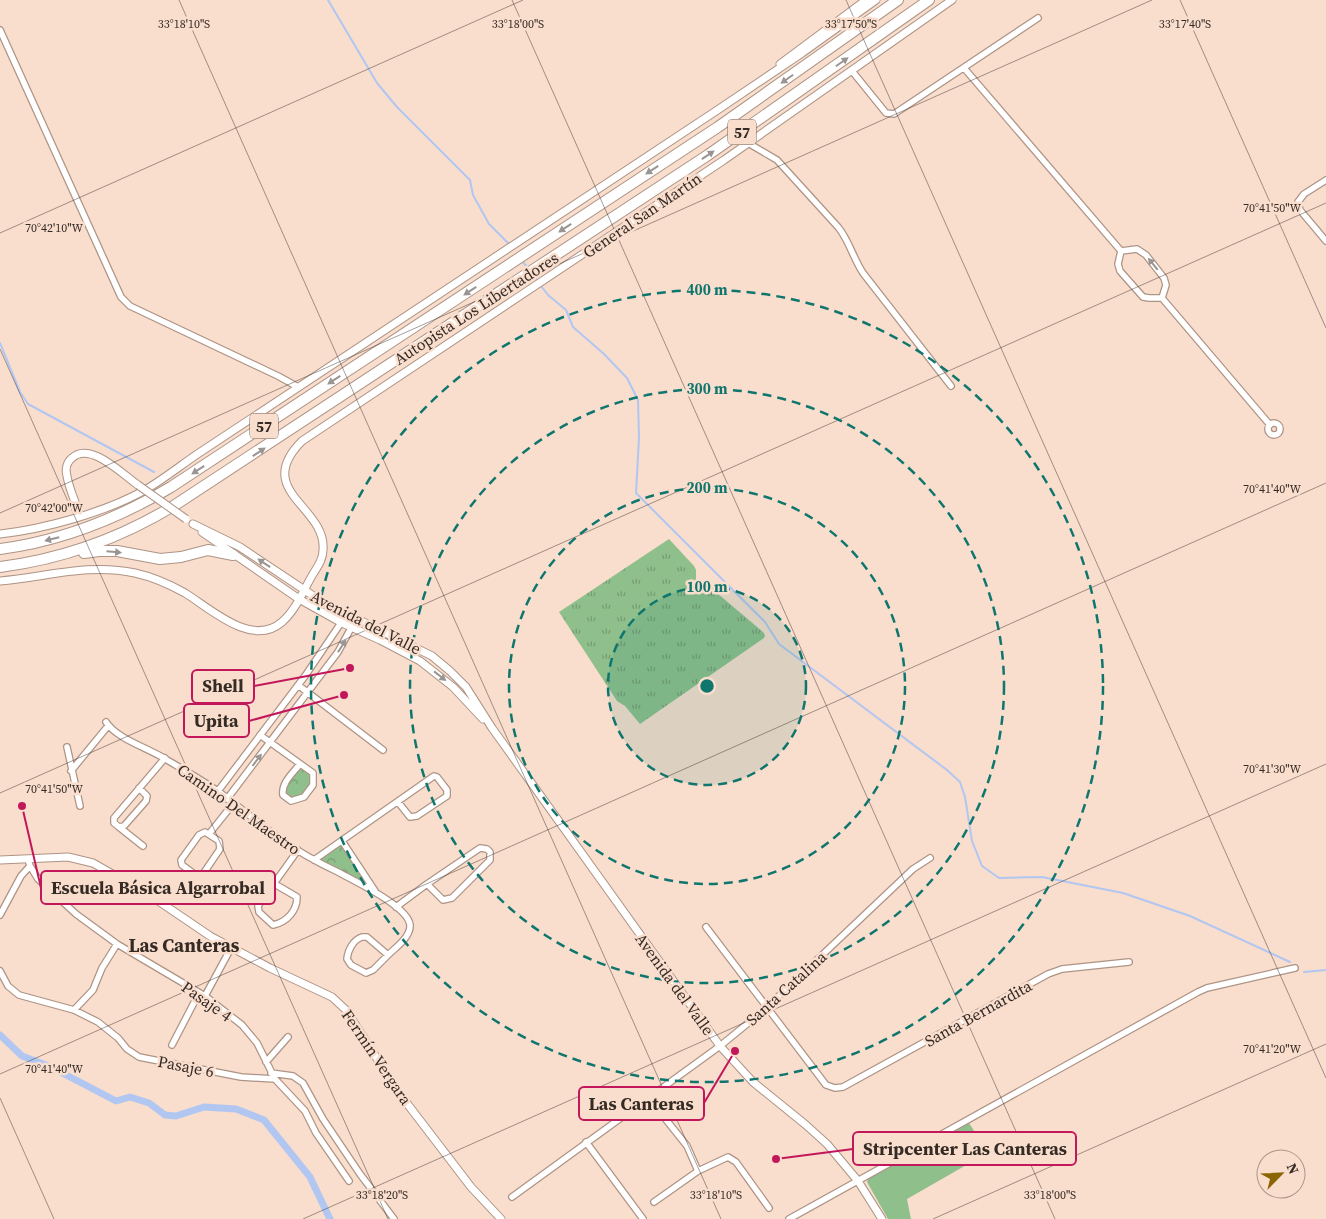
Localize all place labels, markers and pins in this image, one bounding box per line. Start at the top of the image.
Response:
callout: Shell [192,670,254,703]
centre of rings [698,677,716,695]
callout: Upita [184,704,249,737]
callout: Escuela Básica Algarrobal [41,871,275,904]
callout: Las Canteras [579,1087,704,1120]
callout: Stripcenter Las Canteras [853,1132,1076,1165]

